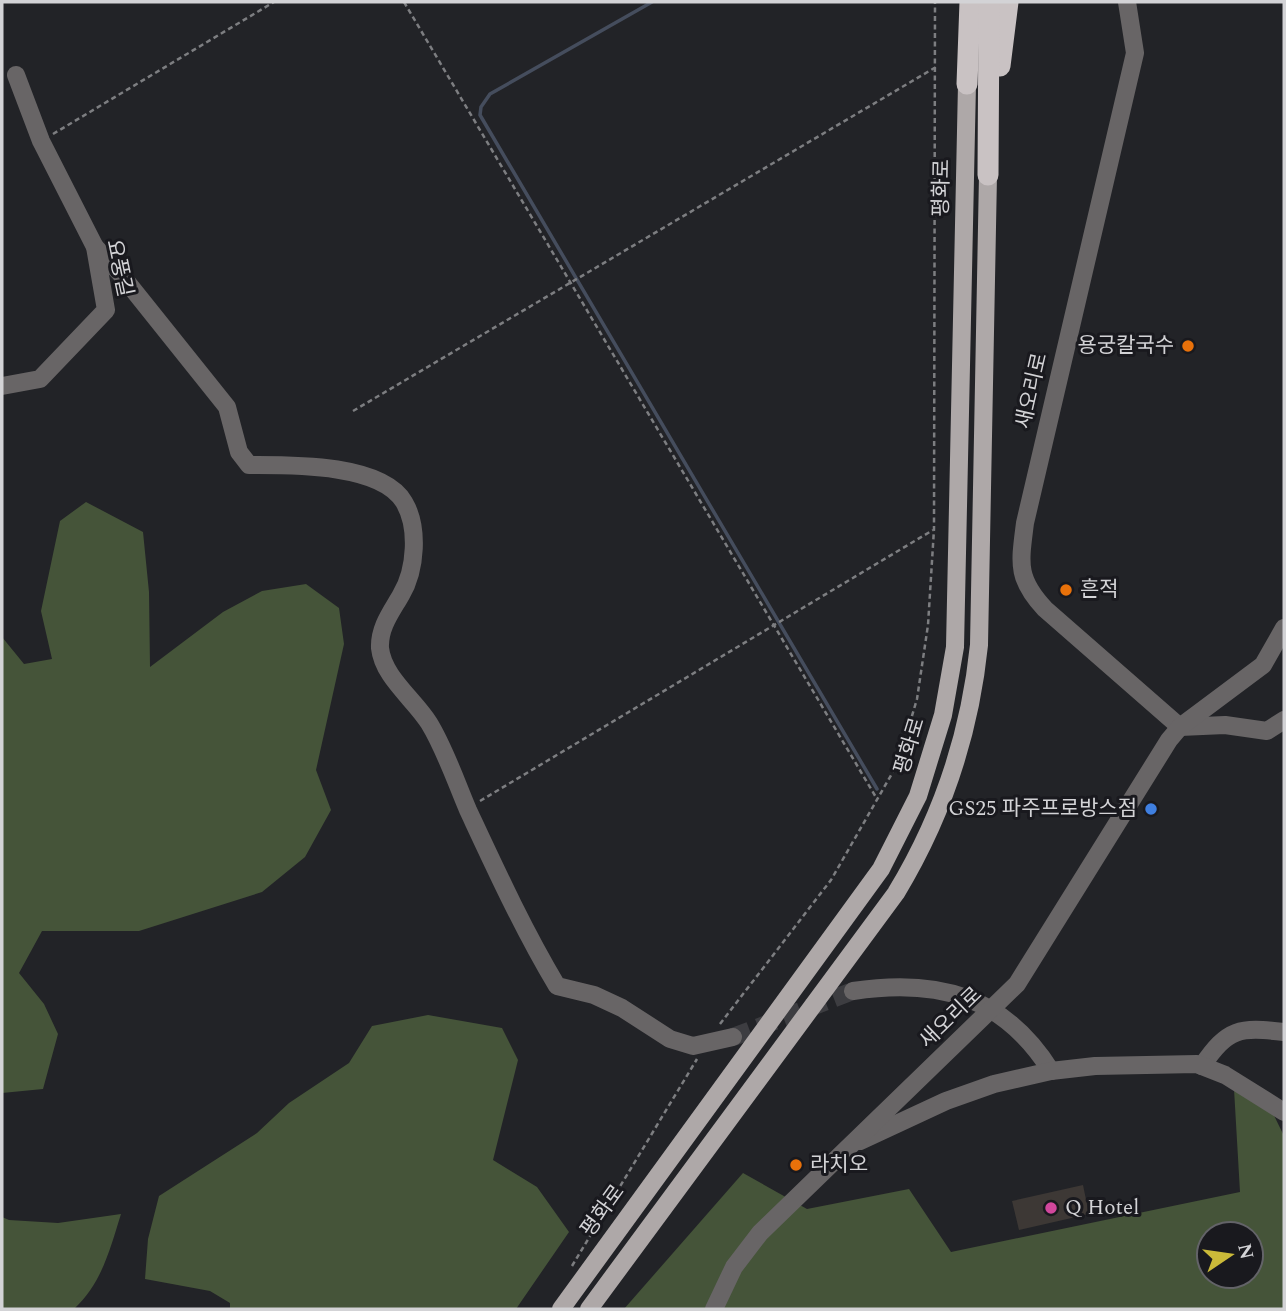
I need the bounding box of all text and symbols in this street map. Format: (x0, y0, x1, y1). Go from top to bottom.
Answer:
street label: 평화로 (925, 159, 959, 217)
street label: 요풍길 (97, 236, 141, 300)
place label: 용궁칼국수 (1077, 330, 1174, 362)
marker: 용궁칼국수 (1180, 338, 1196, 354)
street label: 새오리로 (1008, 350, 1056, 432)
place label: 흔적 (1080, 574, 1119, 606)
marker: 흔적 (1058, 582, 1074, 598)
street label: 평화로 (886, 714, 934, 778)
place label: GS25 파주프로방스점 (948, 793, 1137, 825)
marker: GS25 파주프로방스점 (1143, 801, 1159, 817)
street label: 새오리로 (912, 980, 990, 1056)
place label: 라치오 (810, 1149, 868, 1181)
marker: 라치오 (788, 1157, 804, 1173)
street label: 평화로 (573, 1178, 633, 1244)
place label: Q Hotel (1065, 1192, 1139, 1224)
marker: Q Hotel (1043, 1200, 1059, 1216)
north arrow (1195, 1220, 1265, 1290)
text: N (1229, 1241, 1261, 1262)

